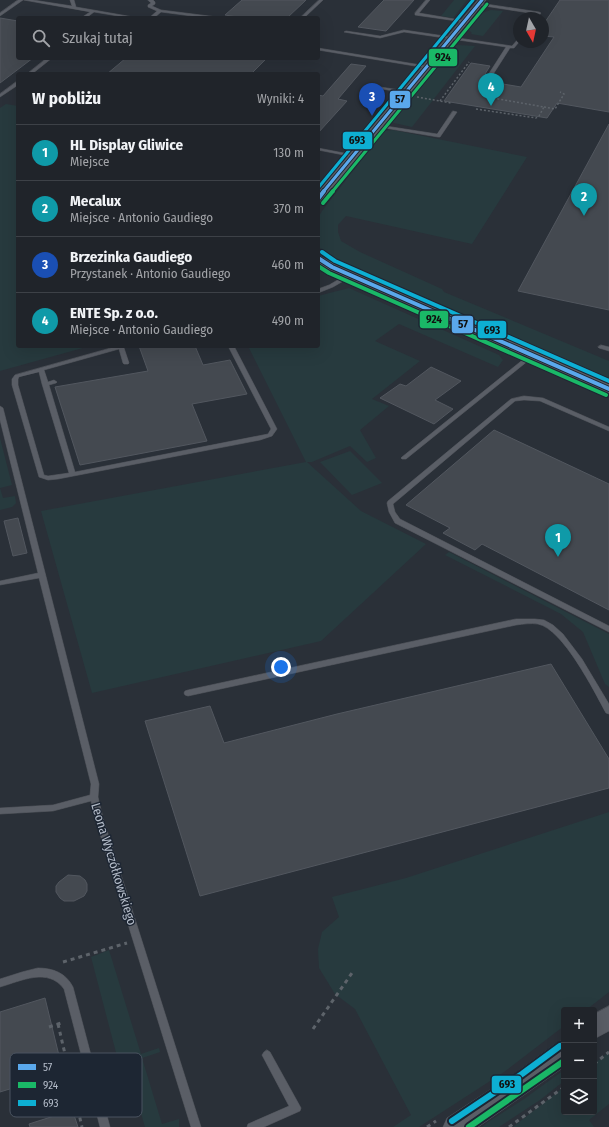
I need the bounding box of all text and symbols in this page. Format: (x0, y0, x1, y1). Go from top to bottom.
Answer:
north arrow (513, 12, 549, 48)
search box (16, 16, 320, 60)
icon: search (30, 27, 52, 49)
text: Szukaj tutaj (62, 29, 133, 47)
line badge: 924 (428, 48, 458, 67)
text: 924 (435, 51, 451, 64)
pin: 4 (478, 73, 504, 106)
pin: 3 (359, 83, 385, 116)
text: W pobliżu (32, 88, 101, 109)
line badge: 57 (389, 90, 411, 109)
text: Wyniki: 4 (257, 91, 304, 106)
text: 57 (395, 93, 405, 106)
line badge: 693 (342, 131, 373, 150)
text: 693 (349, 134, 365, 147)
text: HL Display Gliwice (70, 136, 183, 154)
text: 1 (42, 145, 48, 160)
text: 130 m (273, 145, 304, 160)
text: Miejsce (70, 154, 110, 169)
pin: 2 (571, 183, 597, 216)
text: Mecalux (70, 192, 121, 210)
text: 2 (42, 201, 48, 216)
text: 370 m (273, 201, 304, 216)
text: Miejsce · Antonio Gaudiego (70, 210, 213, 225)
text: Brzezinka Gaudiego (70, 248, 192, 266)
text: 3 (42, 257, 48, 272)
text: 460 m (271, 257, 304, 272)
text: Przystanek · Antonio Gaudiego (70, 266, 231, 281)
text: ENTE Sp. z o.o. (70, 304, 158, 322)
line badge: 924 (419, 310, 449, 329)
text: 4 (42, 313, 48, 328)
text: 490 m (272, 313, 304, 328)
text: 924 (426, 313, 442, 326)
line badge: 57 (451, 315, 474, 334)
text: 57 (458, 318, 468, 331)
line badge: 693 (477, 320, 507, 339)
text: Miejsce · Antonio Gaudiego (70, 322, 213, 337)
text: 693 (484, 324, 500, 337)
pin: 1 (545, 524, 571, 557)
your location (271, 657, 291, 677)
street label: Leona Wyczółkowskiego (88, 801, 140, 927)
map controls (561, 1007, 597, 1115)
button: + (561, 1007, 597, 1043)
button: − (561, 1043, 597, 1079)
legend (10, 1053, 142, 1117)
text: 57 (43, 1061, 53, 1074)
line badge: 693 (491, 1075, 522, 1094)
text: 693 (499, 1078, 515, 1091)
text: 924 (43, 1079, 59, 1092)
button: layers (561, 1079, 597, 1115)
text: 693 (43, 1097, 58, 1110)

